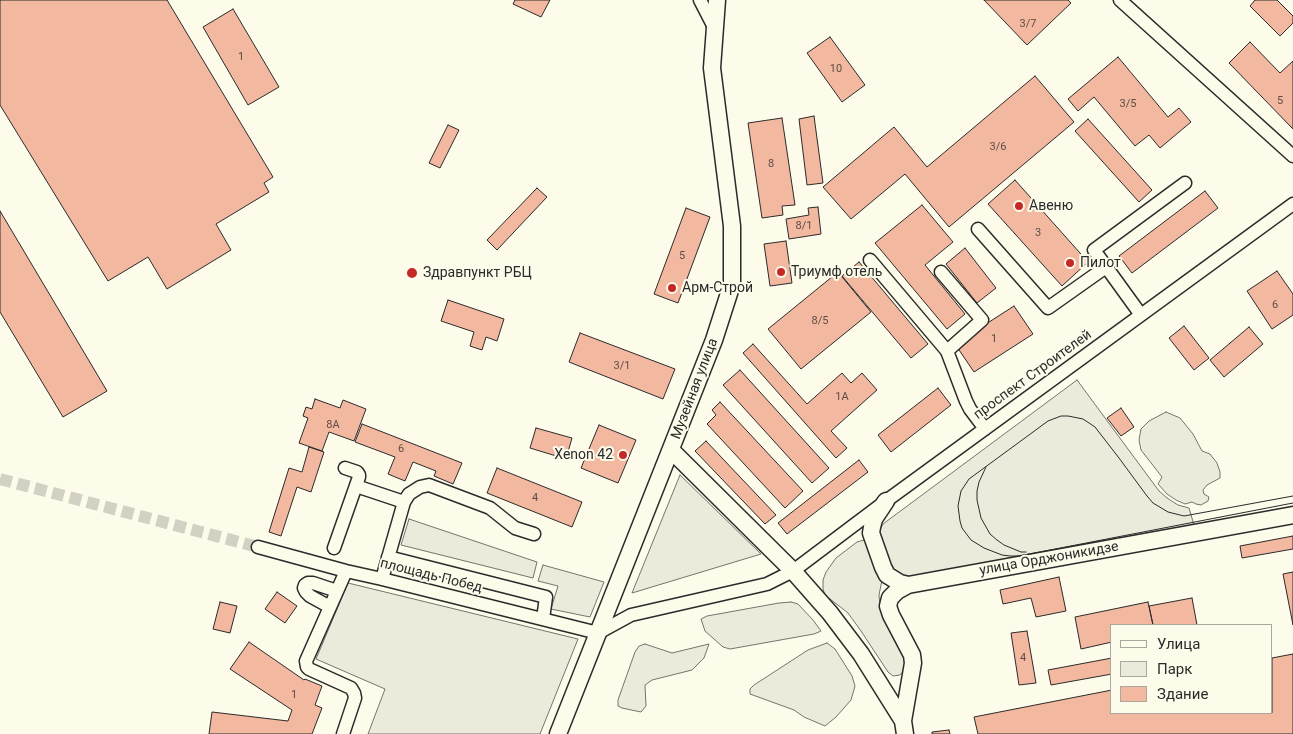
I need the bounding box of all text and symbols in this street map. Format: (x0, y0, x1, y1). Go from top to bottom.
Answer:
house number: 3/7 (1020, 17, 1036, 31)
house number: 1 (238, 50, 244, 64)
house number: 10 (830, 62, 842, 76)
house number: 5 (1277, 94, 1283, 108)
house number: 3/5 (1120, 97, 1136, 111)
house number: 3/6 (990, 140, 1006, 154)
house number: 8 (768, 157, 774, 171)
place label: Авеню (1029, 198, 1073, 214)
marker: Авеню (1013, 200, 1025, 212)
house number: 8/1 (796, 219, 812, 233)
house number: 3 (1035, 226, 1041, 240)
house number: 5 (679, 249, 685, 263)
place label: Пилот (1080, 255, 1121, 271)
marker: Пилот (1064, 257, 1076, 269)
place label: Триумф отель (791, 264, 882, 280)
place label: Здравпункт РБЦ (423, 265, 532, 281)
marker: Здравпункт РБЦ (405, 266, 419, 280)
marker: Триумф отель (775, 266, 787, 278)
place label: Арм-Строй (682, 280, 753, 296)
marker: Арм-Строй (666, 282, 678, 294)
house number: 6 (1272, 298, 1278, 312)
house number: 8/5 (812, 314, 828, 328)
street label: проспект Строителей (971, 327, 1095, 423)
house number: 1 (991, 332, 997, 346)
street label: Музейная улица (668, 336, 722, 442)
house number: 3/1 (614, 359, 630, 373)
house number: 1А (835, 390, 849, 404)
house number: 8А (326, 418, 340, 432)
house number: 6 (398, 442, 404, 456)
place label: Xenon 42 (554, 447, 613, 463)
marker: Xenon 42 (617, 449, 629, 461)
house number: 4 (532, 491, 538, 505)
street label: улица Орджоникидзе (978, 538, 1120, 580)
street label: площадь Побед (378, 555, 484, 597)
legend (1110, 624, 1273, 714)
text: Улица (1157, 635, 1200, 653)
house number: 4 (1020, 651, 1026, 665)
text: Парк (1157, 660, 1192, 678)
text: Здание (1157, 685, 1208, 703)
house number: 1 (291, 688, 297, 702)

